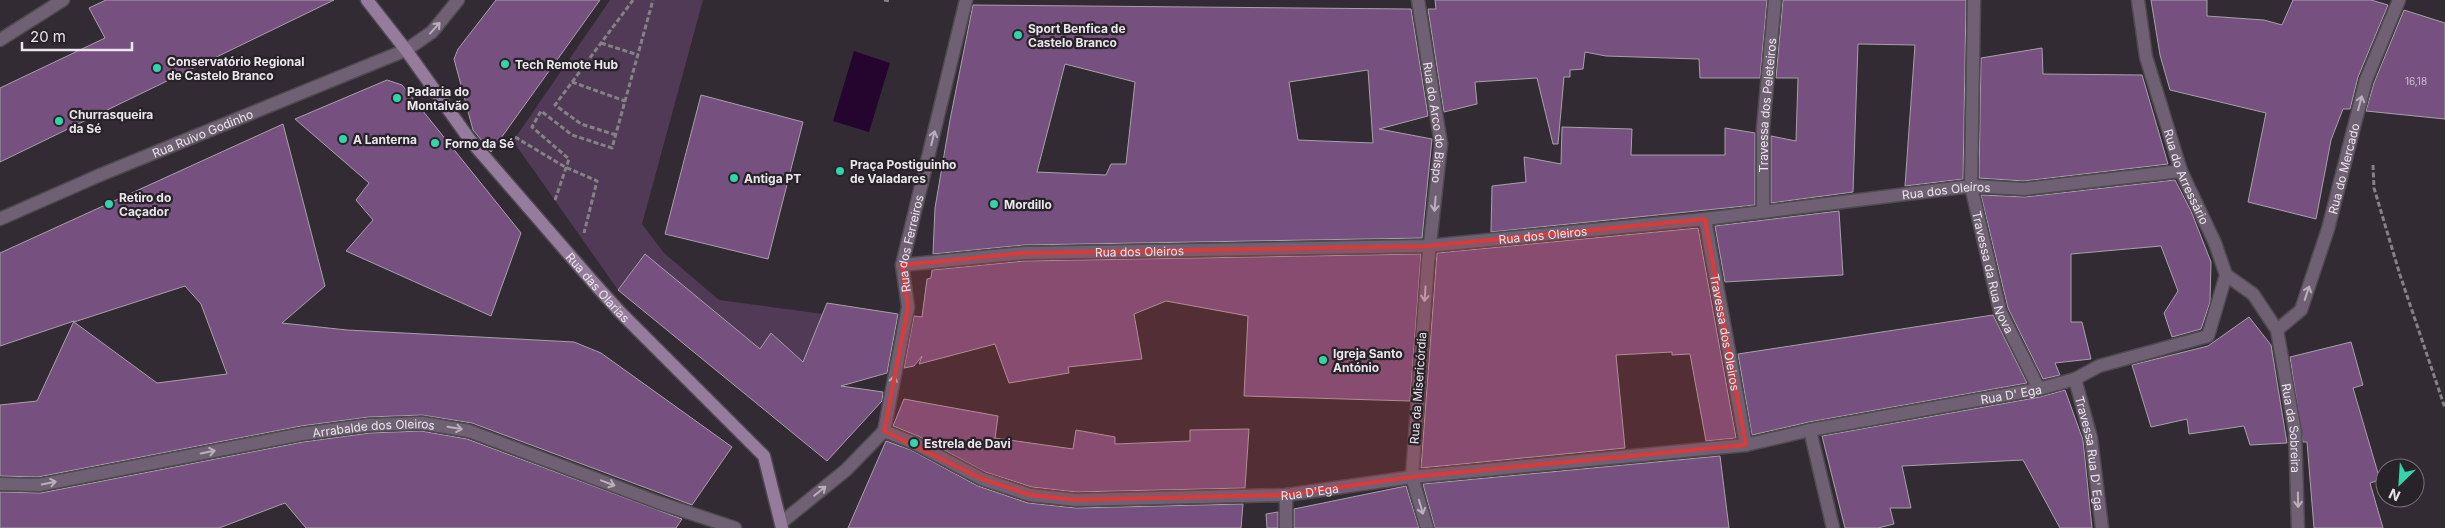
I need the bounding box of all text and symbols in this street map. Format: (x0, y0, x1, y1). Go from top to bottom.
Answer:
scale bar (22, 20, 132, 52)
place label: Sport Benfica de Castelo Branco (1028, 21, 1126, 50)
one-way arrow (429, 22, 441, 34)
text: 20 m (30, 27, 66, 46)
marker: Sport Benfica de Castelo Branco (1012, 29, 1024, 41)
street label: Travessa dos Peleteiros (1756, 37, 1779, 172)
place label: Conservatório Regional de Castelo Branco (167, 54, 305, 83)
place label: Tech Remote Hub (515, 57, 618, 72)
marker: Tech Remote Hub (499, 58, 511, 70)
street label: Rua do Arco do Bispo (1420, 61, 1449, 184)
marker: Conservatório Regional de Castelo Branco (151, 62, 163, 74)
house number: 16,18 (2405, 75, 2427, 87)
place label: Padaria do Montalvão (407, 84, 469, 113)
marker: Padaria do Montalvão (391, 92, 403, 104)
one-way arrow (2356, 96, 2365, 112)
street label: Rua Ruivo Godinho (150, 106, 255, 160)
place label: Churrasqueira da Sé (69, 107, 153, 136)
marker: Churrasqueira da Sé (53, 115, 65, 127)
street label: Rua do Mercado (2325, 121, 2362, 216)
street label: Rua do Arressário (2161, 127, 2213, 227)
one-way arrow (929, 131, 938, 147)
place label: A Lanterna (353, 132, 417, 147)
marker: A Lanterna (337, 133, 349, 145)
place label: Forno da Sé (445, 136, 514, 151)
marker: Forno da Sé (429, 137, 441, 149)
place label: Praça Postiguinho de Valadares (850, 157, 956, 186)
marker: Praça Postiguinho de Valadares (834, 165, 846, 177)
place label: Antiga PT (744, 171, 801, 186)
marker: Antiga PT (728, 172, 740, 184)
street label: Rua dos Oleiros (1901, 178, 1991, 202)
place label: Retiro do Caçador (119, 190, 171, 219)
street label: Rua dos Ferreiros (894, 193, 926, 293)
one-way arrow (1430, 196, 1440, 212)
place label: Mordillo (1004, 197, 1052, 212)
marker: Retiro do Caçador (103, 198, 115, 210)
marker: Mordillo (988, 198, 1000, 210)
street label: Travessa da Rua Nova (1970, 209, 2017, 336)
street label: Rua dos Oleiros (1498, 223, 1588, 247)
street label: Rua dos Oleiros (1095, 243, 1184, 259)
street label: Rua das Olarias (563, 249, 633, 325)
street label: Travessa dos Oleiros (1708, 272, 1743, 392)
one-way arrow (1421, 286, 1430, 302)
one-way arrow (2302, 286, 2312, 302)
street label: Rua da Misericórdia (1407, 331, 1429, 445)
place label: Igreja Santo António (1333, 346, 1403, 375)
marker: Igreja Santo António (1317, 354, 1329, 366)
one-way arrow (889, 375, 899, 391)
street label: Rua D' Ega (1979, 381, 2043, 407)
street label: Rua da Sobreira (2279, 382, 2304, 473)
street label: Travessa Rua D' Ega (2072, 394, 2107, 511)
street label: Arrabalde dos Oleiros (311, 415, 436, 440)
one-way arrow (447, 424, 463, 434)
place label: Estrela de Davi (924, 436, 1011, 451)
marker: Estrela de Davi (908, 437, 920, 449)
one-way arrow (200, 447, 216, 457)
north arrow (2375, 458, 2425, 508)
one-way arrow (40, 478, 56, 488)
one-way arrow (600, 479, 615, 488)
street label: Rua D'Ega (1280, 480, 1340, 503)
text: N (2386, 485, 2403, 505)
one-way arrow (813, 486, 826, 497)
one-way arrow (2293, 491, 2303, 507)
one-way arrow (1416, 499, 1426, 515)

